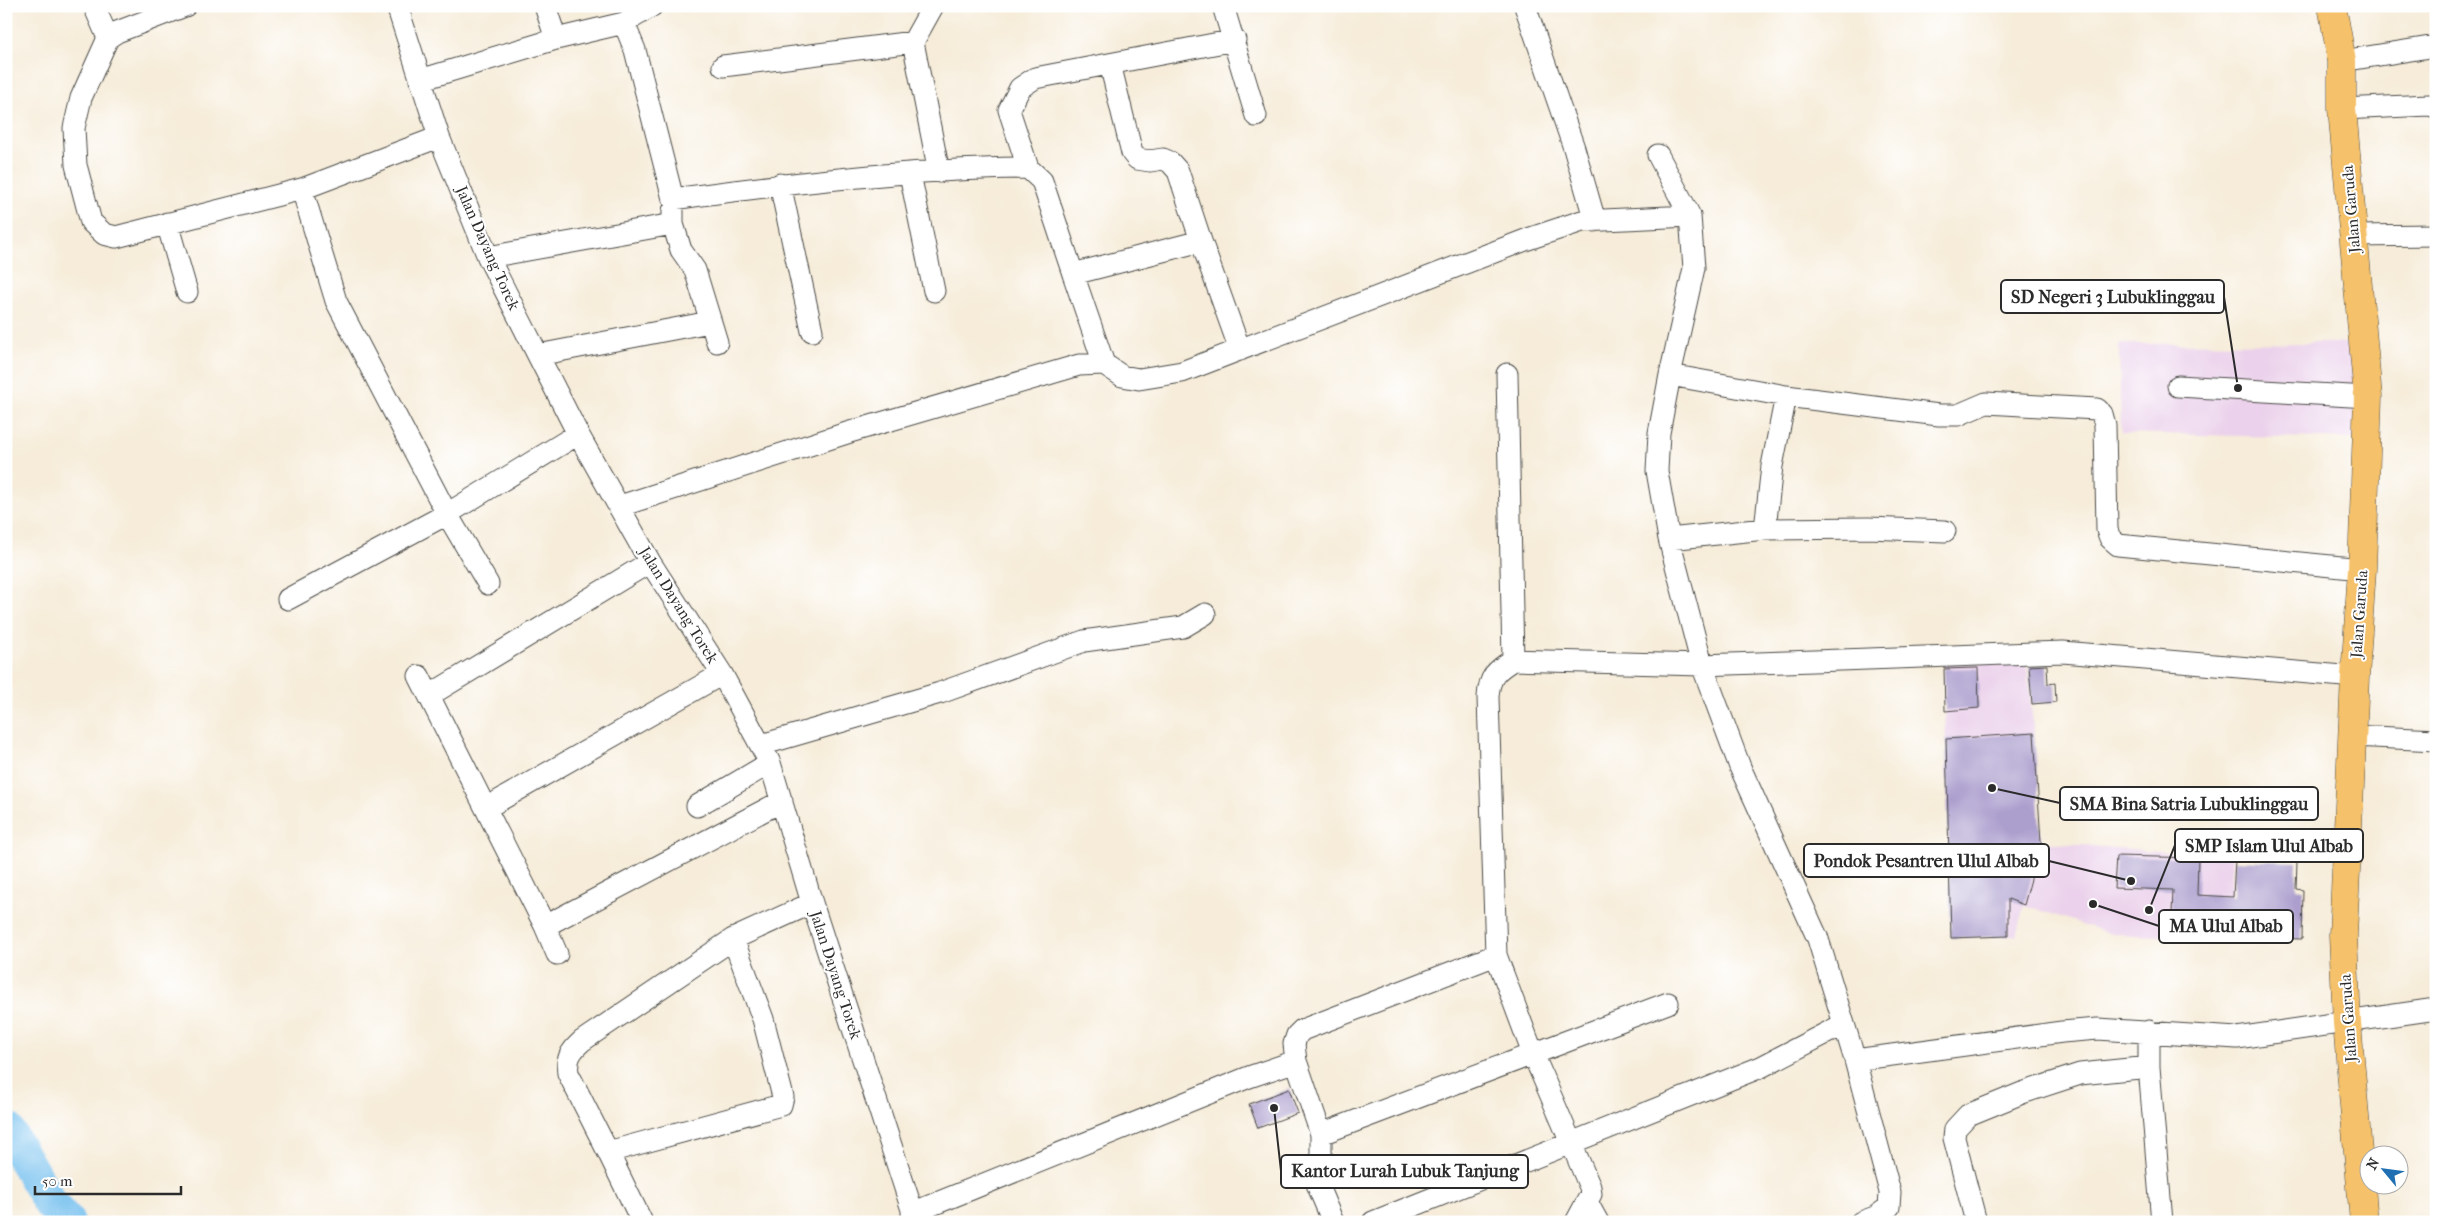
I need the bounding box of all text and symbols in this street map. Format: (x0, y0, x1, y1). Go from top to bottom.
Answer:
street label: Jalan Garuda (2338, 164, 2364, 256)
street label: Jalan Dayang Torek (451, 181, 524, 314)
callout: SD Negeri 3 Lubuklinggau (2001, 280, 2224, 313)
text: SD Negeri 3 Lubuklinggau (2011, 287, 2216, 308)
street label: Jalan Dayang Torek (634, 541, 723, 668)
street label: Jalan Garuda (2346, 569, 2372, 661)
callout: SMA Bina Satria Lubuklinggau (2060, 787, 2318, 820)
text: SMA Bina Satria Lubuklinggau (2070, 794, 2309, 815)
callout: SMP Islam Ulul Albab (2175, 829, 2363, 862)
text: SMP Islam Ulul Albab (2185, 836, 2353, 857)
callout: Pondok Pesantren Ulul Albab (1804, 844, 2049, 877)
text: Pondok Pesantren Ulul Albab (1813, 851, 2039, 872)
street label: Jalan Dayang Torek (806, 906, 866, 1042)
callout: MA Ulul Albab (2159, 910, 2293, 943)
text: MA Ulul Albab (2168, 916, 2283, 937)
street label: Jalan Garuda (2335, 973, 2361, 1065)
north arrow (2360, 1146, 2410, 1196)
callout: Kantor Lurah Lubuk Tanjung (1281, 1155, 1528, 1188)
text: N (2363, 1155, 2383, 1173)
text: Kantor Lurah Lubuk Tanjung (1291, 1161, 1520, 1182)
scale bar (35, 1163, 181, 1195)
text: 50 m (42, 1172, 73, 1190)

